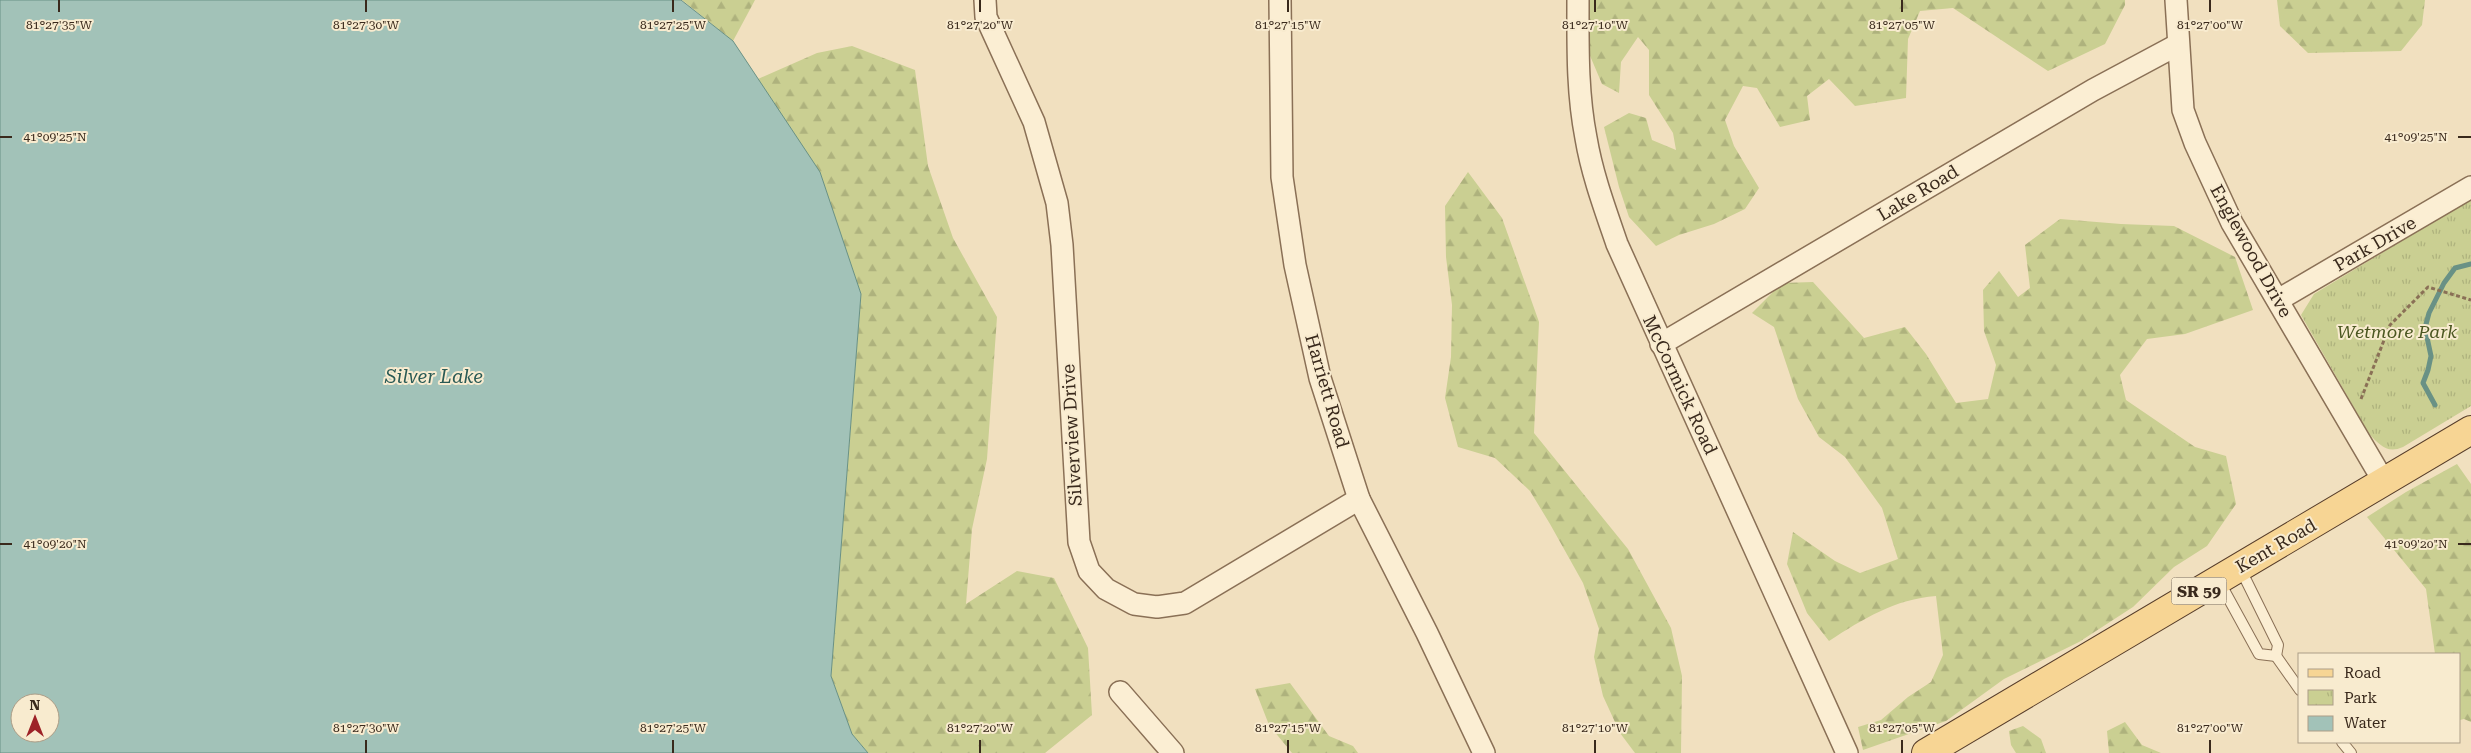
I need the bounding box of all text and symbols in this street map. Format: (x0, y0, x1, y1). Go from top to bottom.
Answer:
text: 81°27'35"W (26, 18, 93, 32)
text: 81°27'30"W (333, 18, 400, 32)
text: 81°27'25"W (640, 18, 707, 32)
text: 81°27'20"W (947, 18, 1014, 32)
text: 81°27'15"W (1255, 18, 1322, 32)
text: 81°27'10"W (1562, 18, 1629, 32)
text: 81°27'05"W (1869, 18, 1936, 32)
text: 81°27'00"W (2177, 18, 2244, 32)
text: 41°09'25"N (23, 130, 87, 144)
text: 41°09'25"N (2384, 130, 2448, 144)
street label: Lake Road (1873, 160, 1962, 225)
street label: Englewood Drive (2206, 181, 2297, 321)
street label: Park Drive (2330, 212, 2420, 275)
street label: McCormick Road (1639, 312, 1722, 458)
park label: Wetmore Park (2337, 321, 2457, 342)
street label: Harriett Road (1301, 332, 1354, 451)
street label: Silverview Drive (1057, 363, 1086, 507)
water label: Silver Lake (384, 365, 483, 388)
street label: Kent Road (2232, 514, 2320, 577)
text: 41°09'20"N (23, 537, 87, 551)
text: 41°09'20"N (2384, 537, 2448, 551)
road number: SR 59 (2172, 578, 2226, 604)
legend (2298, 653, 2461, 743)
text: Road (2344, 664, 2381, 682)
text: Park (2344, 689, 2378, 707)
north arrow (10, 693, 60, 743)
text: N (30, 697, 41, 713)
text: Water (2344, 714, 2386, 732)
text: 81°27'30"W (333, 721, 400, 735)
text: 81°27'25"W (640, 721, 707, 735)
text: 81°27'20"W (947, 721, 1014, 735)
text: 81°27'15"W (1255, 721, 1322, 735)
text: 81°27'10"W (1562, 721, 1629, 735)
text: 81°27'05"W (1869, 721, 1936, 735)
text: 81°27'00"W (2177, 721, 2244, 735)

